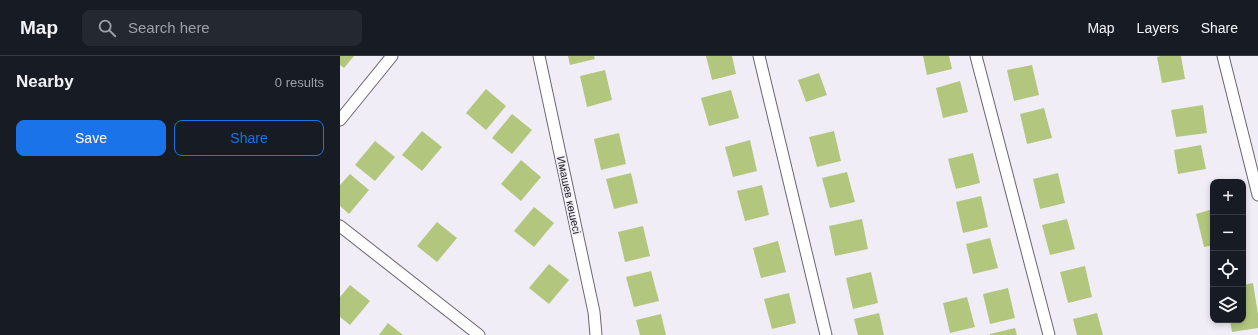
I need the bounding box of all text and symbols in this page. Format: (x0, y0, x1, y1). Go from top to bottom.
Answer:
search box (82, 10, 362, 46)
text: Map (20, 17, 58, 38)
icon: search (96, 17, 118, 39)
text: Search here (128, 19, 210, 36)
text: Map (1087, 20, 1115, 36)
text: Layers (1137, 20, 1179, 36)
text: Share (1201, 20, 1238, 36)
text: Nearby (16, 72, 74, 91)
text: 0 results (275, 75, 324, 90)
button: Save (16, 120, 166, 156)
button: Share (174, 120, 324, 156)
street label: Имашев көшесі (555, 155, 583, 235)
map controls (1210, 179, 1246, 323)
button: + (1210, 179, 1246, 215)
button: − (1210, 215, 1246, 251)
button: locate (1210, 251, 1246, 287)
button: layers (1210, 287, 1246, 323)

